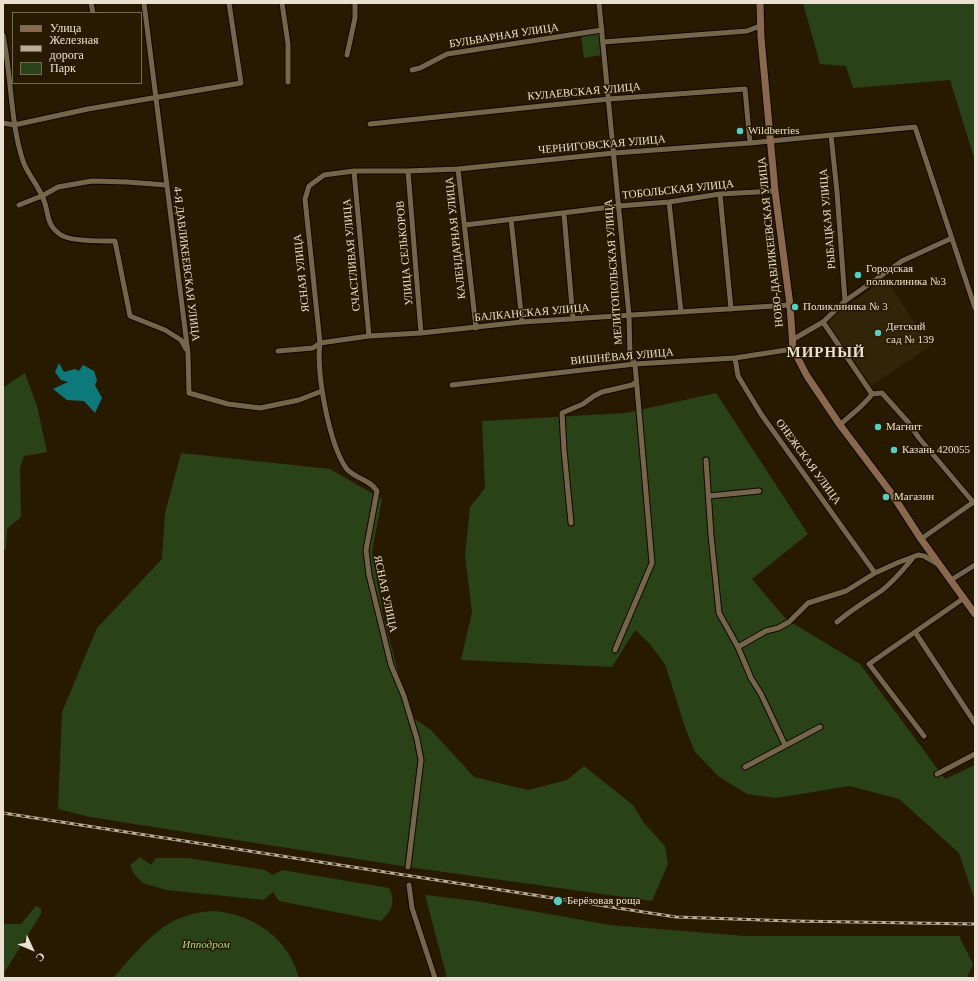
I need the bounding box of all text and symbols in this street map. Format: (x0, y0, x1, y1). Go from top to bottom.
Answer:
legend (12, 12, 142, 84)
text: Улица (50, 21, 81, 35)
street label: БУЛЬВАРНАЯ УЛИЦА (448, 21, 560, 51)
text: Железная дорога (50, 33, 99, 62)
text: Парк (50, 61, 76, 75)
street label: КУЛАЕВСКАЯ УЛИЦА (527, 80, 641, 104)
place label: Wildberries (748, 124, 799, 138)
marker: Wildberries (735, 126, 745, 136)
street label: ЧЕРНИГОВСКАЯ УЛИЦА (538, 133, 666, 157)
street label: НОВО-ДАВЛИКЕЕВСКАЯ УЛИЦА (755, 156, 787, 328)
street label: РЫБАЦКАЯ УЛИЦА (817, 168, 839, 270)
street label: КАЛЕНДАРНАЯ УЛИЦА (443, 176, 469, 300)
street label: ТОБОЛЬСКАЯ УЛИЦА (622, 178, 734, 202)
street label: 4-Я ДАВЛИКЕЕВСКАЯ УЛИЦА (170, 186, 202, 342)
street label: СЧАСТЛИВАЯ УЛИЦА (340, 198, 364, 312)
street label: МЕЛИТОПОЛЬСКАЯ УЛИЦА (602, 199, 626, 345)
street label: УЛИЦА СЕЛЬКОРОВ (394, 200, 416, 306)
street label: ЯСНАЯ УЛИЦА (291, 233, 313, 313)
place label: Городская поликлиника №3 (866, 262, 946, 288)
marker: Городская поликлиника №3 (853, 270, 863, 280)
place label: Поликлиника № 3 (803, 300, 888, 314)
street label: БАЛКАНСКАЯ УЛИЦА (474, 301, 590, 325)
marker: Поликлиника № 3 (790, 302, 800, 312)
place label: Детский сад № 139 (886, 320, 934, 346)
marker: Детский сад № 139 (873, 328, 883, 338)
district label: МИРНЫЙ (786, 344, 866, 362)
street label: ВИШНЁВАЯ УЛИЦА (570, 346, 674, 368)
street label: ОНЕЖСКАЯ УЛИЦА (772, 417, 844, 507)
place label: Магнит (886, 420, 922, 434)
marker: Магнит (873, 422, 883, 432)
place label: Казань 420055 (902, 443, 970, 457)
marker: Казань 420055 (889, 445, 899, 455)
place label: Магазин (894, 490, 934, 504)
marker: Магазин (881, 492, 891, 502)
street label: ЯСНАЯ УЛИЦА (370, 554, 400, 634)
place label: Берёзовая роща (567, 894, 640, 908)
marker: Берёзовая роща (552, 895, 564, 907)
north arrow (12, 929, 52, 969)
park label: Ипподром (182, 938, 230, 952)
text: С (34, 950, 48, 964)

